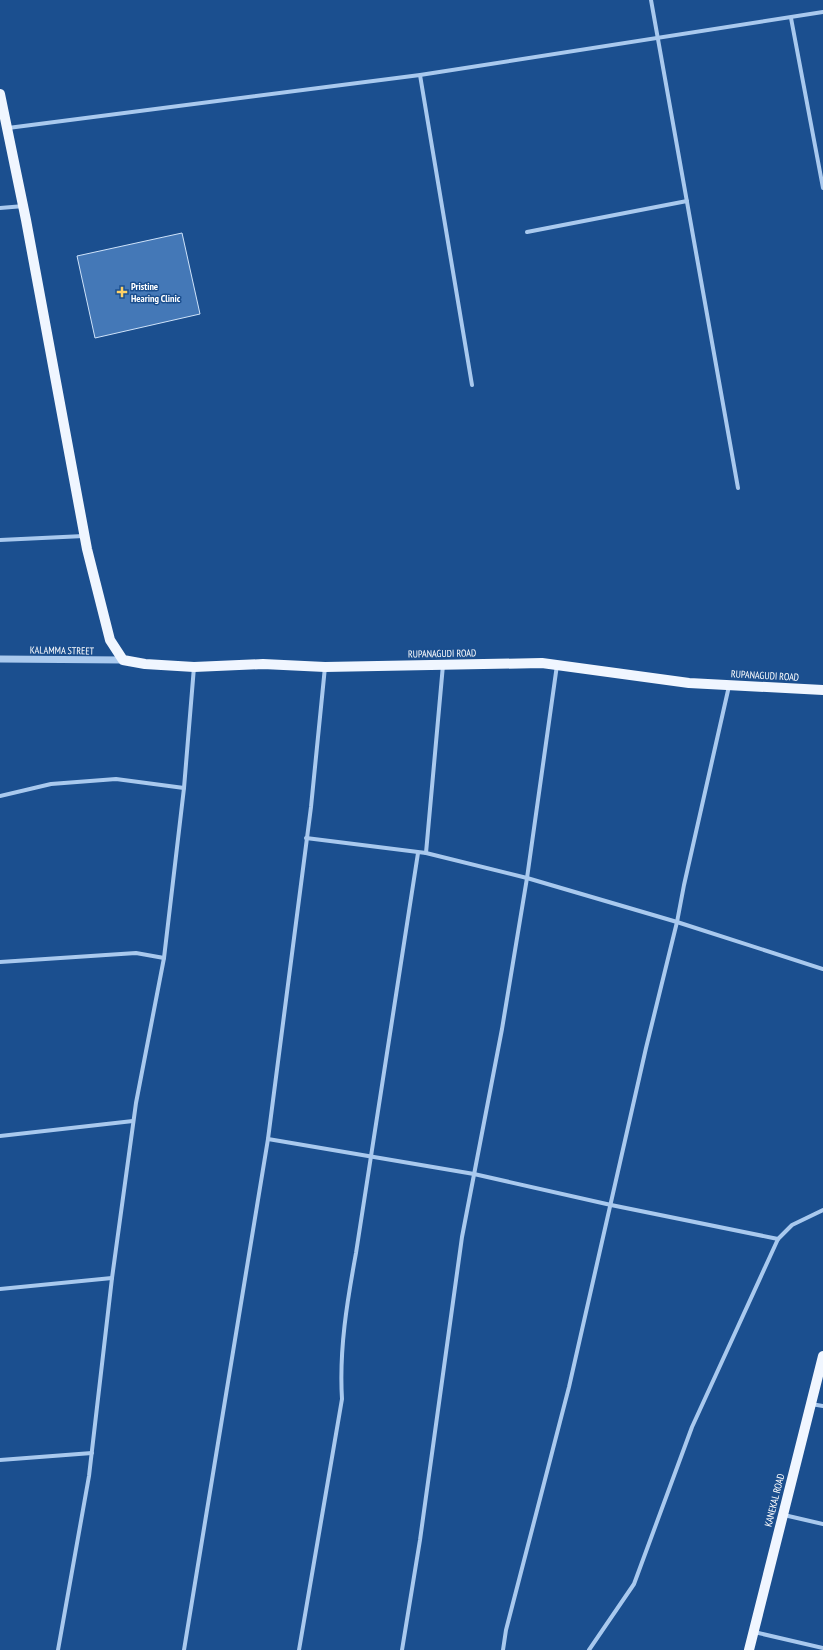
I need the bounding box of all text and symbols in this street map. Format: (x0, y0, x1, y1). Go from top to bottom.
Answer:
place label: Pristine Hearing Clinic (131, 280, 181, 305)
marker: Pristine Hearing Clinic (116, 286, 128, 298)
street label: KALAMMA STREET (30, 643, 95, 658)
street label: RUPANAGUDI ROAD (408, 646, 476, 661)
street label: RUPANAGUDI ROAD (731, 667, 799, 684)
street label: KANEKAL ROAD (762, 1472, 787, 1528)

